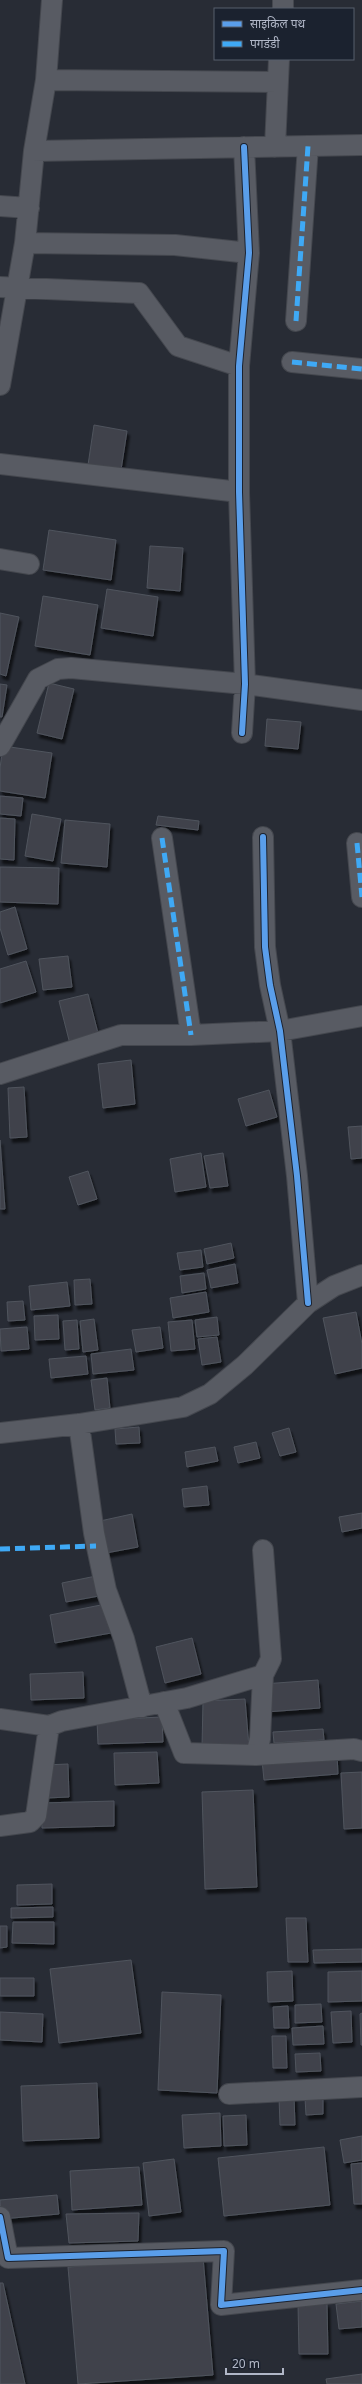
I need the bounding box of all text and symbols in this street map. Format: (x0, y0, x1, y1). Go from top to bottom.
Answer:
legend (214, 8, 354, 60)
text: साइकिल पथ (250, 15, 306, 32)
text: पगडंडी (250, 35, 280, 52)
scale bar (226, 2350, 283, 2376)
text: 20 m (232, 2355, 260, 2372)

